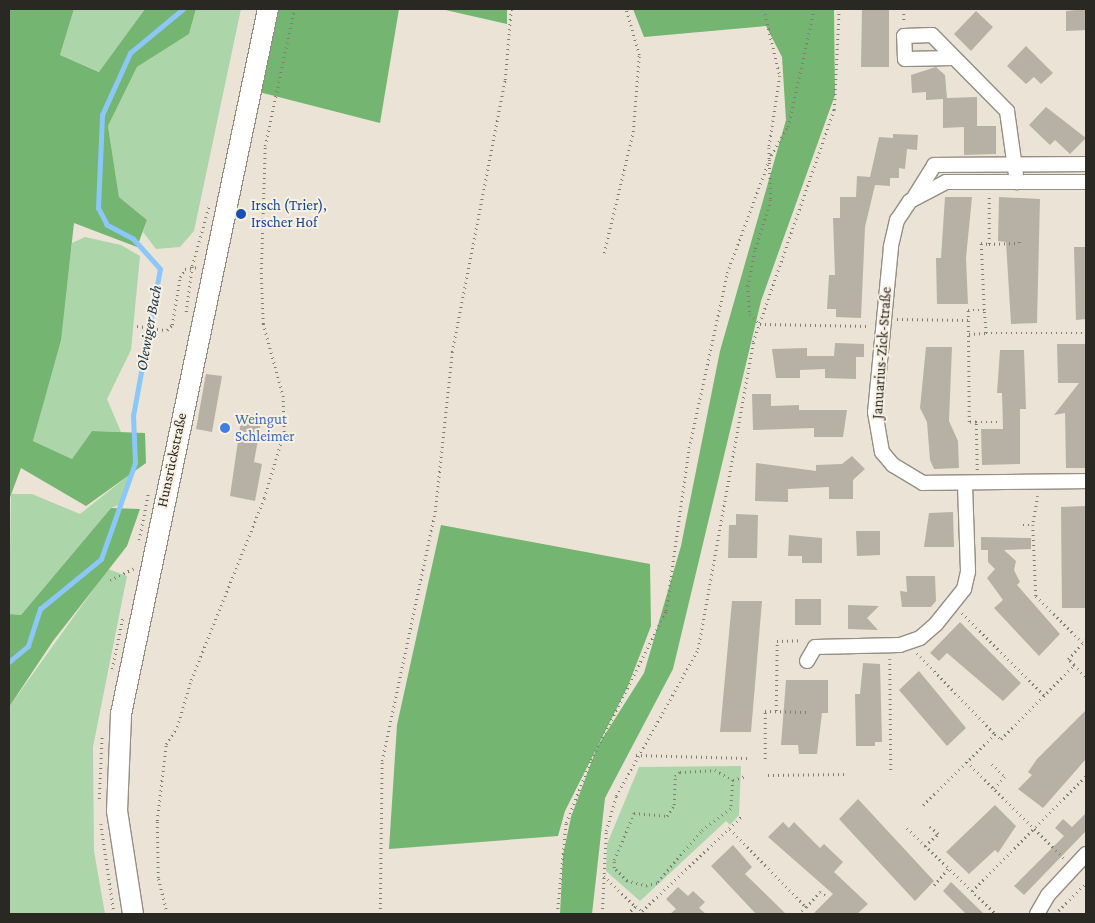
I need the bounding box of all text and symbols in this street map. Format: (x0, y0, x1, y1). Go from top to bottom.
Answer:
place label: Irsch (Trier), Irscher Hof (251, 196, 327, 231)
marker: Irsch (Trier), Irscher Hof (235, 208, 247, 220)
water label: Olewiger Bach (132, 284, 166, 372)
street label: Januarius-Zick-Straße (868, 286, 896, 420)
place label: Weingut Schleimer (235, 410, 295, 445)
street label: Hunsrückstraße (153, 411, 191, 509)
marker: Weingut Schleimer (219, 422, 231, 434)

